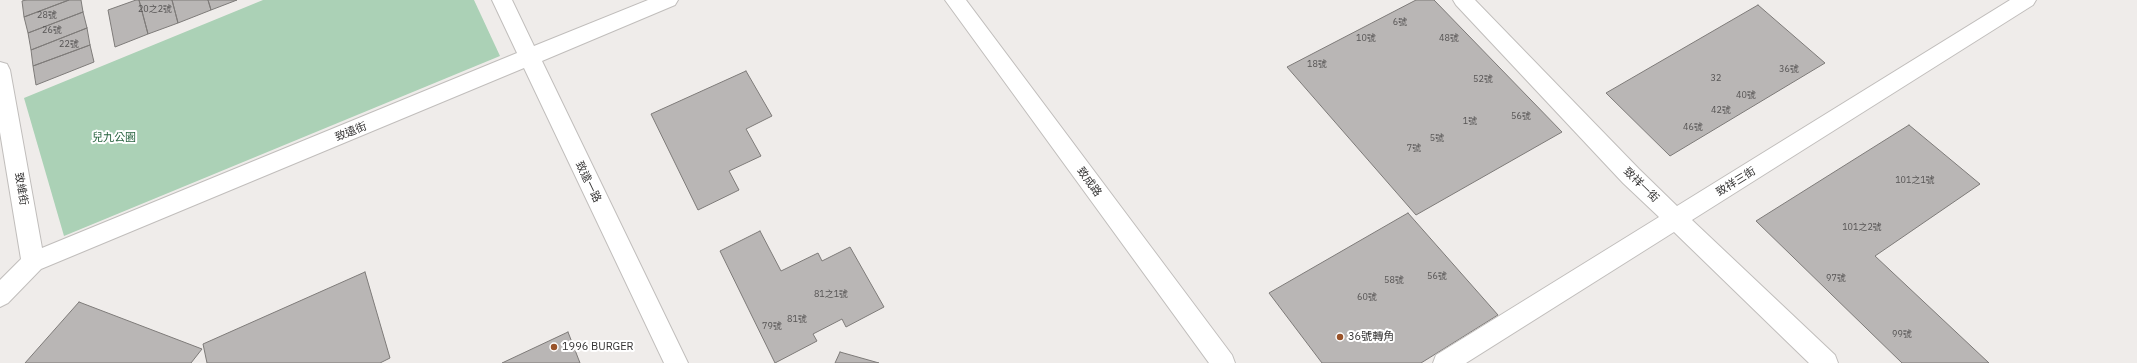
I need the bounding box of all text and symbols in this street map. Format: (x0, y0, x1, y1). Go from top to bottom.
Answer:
house number: 20之2號 (138, 4, 172, 14)
house number: 28號 (37, 10, 57, 20)
house number: 6號 (1393, 17, 1407, 27)
house number: 26號 (42, 25, 62, 35)
house number: 10號 (1356, 33, 1376, 43)
house number: 48號 (1439, 33, 1459, 43)
house number: 22號 (59, 39, 79, 49)
house number: 18號 (1307, 59, 1327, 69)
house number: 36號 (1779, 64, 1799, 74)
house number: 32 (1711, 73, 1721, 83)
house number: 52號 (1473, 74, 1493, 84)
house number: 40號 (1736, 90, 1756, 100)
house number: 42號 (1711, 105, 1731, 115)
house number: 56號 (1511, 111, 1531, 121)
house number: 1號 (1463, 116, 1477, 126)
street label: 致遠街 (333, 120, 369, 144)
house number: 46號 (1683, 122, 1703, 132)
park label: 兒九公園 (92, 131, 136, 145)
house number: 5號 (1430, 133, 1444, 143)
house number: 7號 (1407, 143, 1421, 153)
street label: 致遠一路 (572, 159, 604, 205)
street label: 致成路 (1074, 165, 1104, 199)
street label: 致祥一街 (1621, 165, 1661, 205)
street label: 致祥三街 (1714, 165, 1758, 199)
street label: 致維街 (12, 172, 30, 206)
house number: 101之1號 (1895, 175, 1935, 185)
house number: 101之2號 (1842, 222, 1882, 232)
house number: 56號 (1427, 271, 1447, 281)
house number: 97號 (1826, 273, 1846, 283)
house number: 58號 (1384, 275, 1404, 285)
house number: 81之1號 (814, 289, 848, 299)
house number: 60號 (1357, 292, 1377, 302)
house number: 81號 (787, 314, 807, 324)
house number: 79號 (762, 321, 782, 331)
house number: 99號 (1892, 329, 1912, 339)
place label: 36號轉角 (1348, 330, 1394, 344)
marker: 36號轉角 (1335, 332, 1345, 342)
place label: 1996 BURGER (562, 340, 634, 354)
marker: 1996 BURGER (549, 342, 559, 352)

